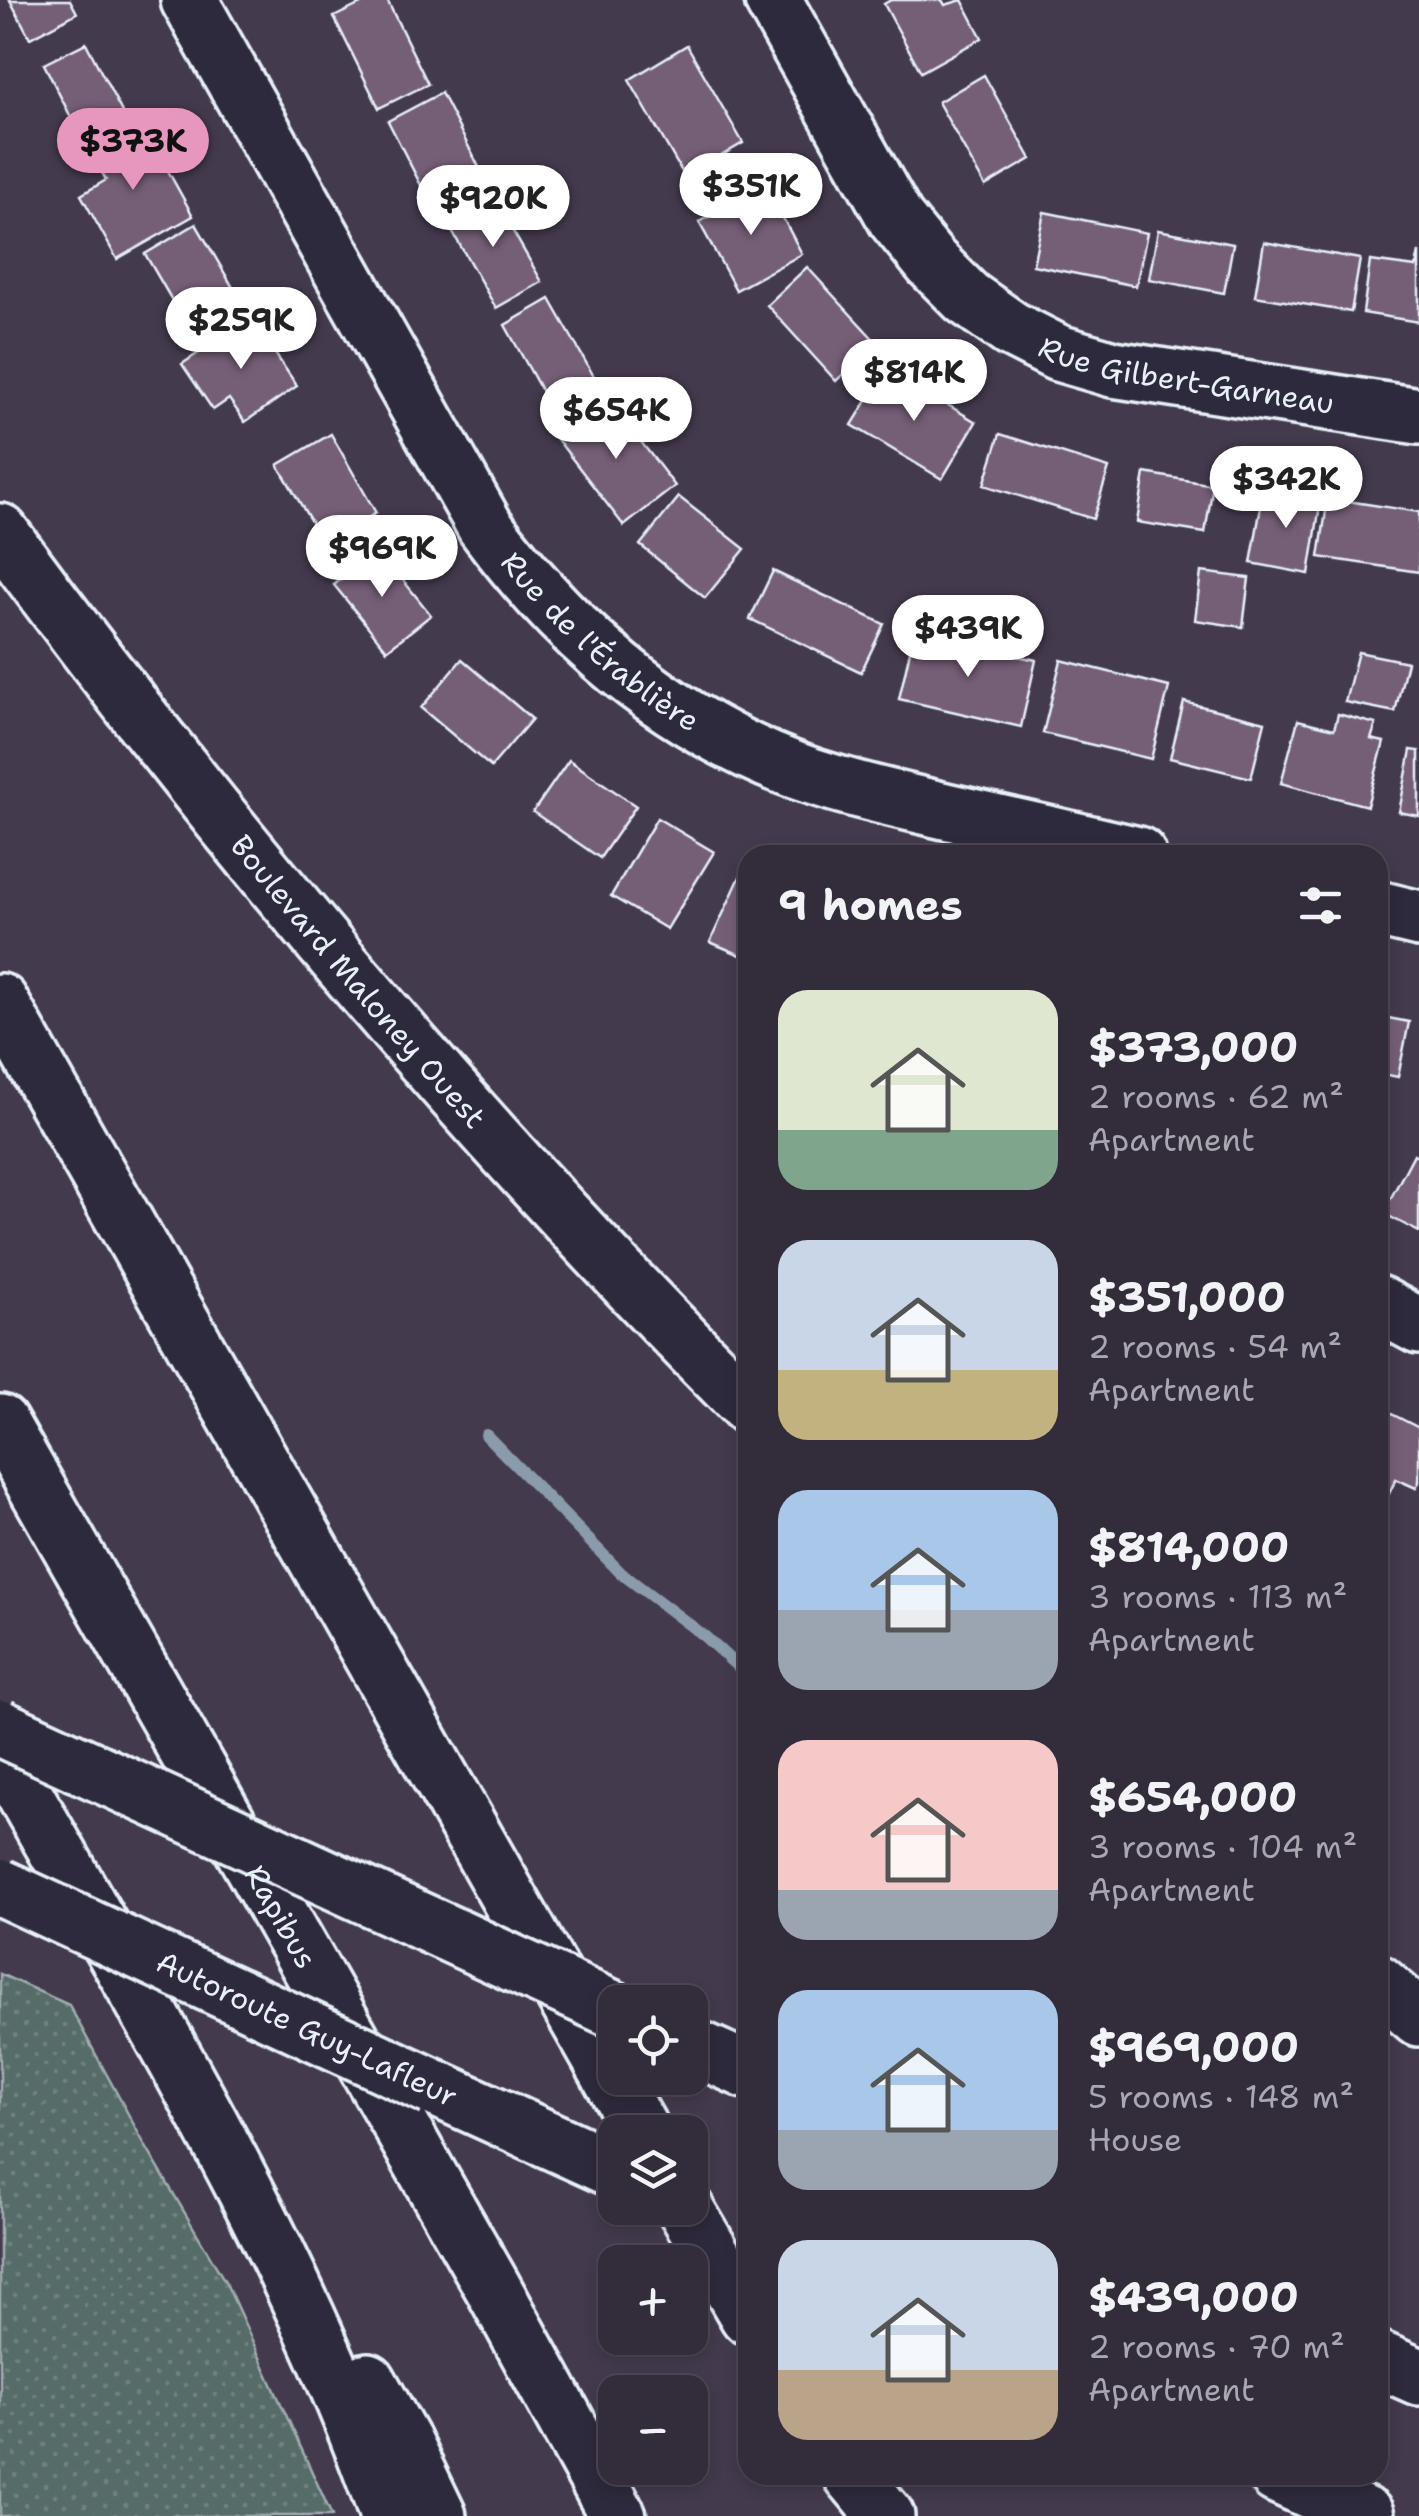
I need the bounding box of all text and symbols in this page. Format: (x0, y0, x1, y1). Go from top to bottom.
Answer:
pin: $373K (63, 108, 203, 193)
text: $373K (79, 119, 187, 162)
pin: $351K (681, 153, 821, 238)
text: $351K (701, 164, 801, 207)
pin: $920K (423, 165, 563, 250)
text: $920K (439, 176, 547, 219)
pin: $259K (171, 287, 311, 372)
text: $259K (188, 298, 295, 341)
street label: Rue Gilbert-Garneau (1032, 326, 1337, 423)
pin: $814K (844, 339, 984, 424)
text: $814K (863, 350, 965, 393)
pin: $654K (546, 377, 686, 462)
text: $654K (562, 388, 670, 431)
pin: $342K (1216, 446, 1356, 531)
text: $342K (1232, 457, 1340, 500)
pin: $969K (312, 515, 452, 600)
text: $969K (328, 526, 436, 569)
street label: Rue de l'Érablière (492, 543, 707, 741)
pin: $439K (898, 595, 1038, 680)
text: $439K (914, 606, 1022, 649)
street label: Boulevard Maloney Ouest (222, 826, 495, 1137)
text: 9 homes (778, 877, 963, 933)
icon: filters (1293, 878, 1348, 933)
text: $373,000 (1088, 1019, 1298, 1075)
icon: home (858, 1030, 978, 1150)
text: 2 rooms · 62 m² (1088, 1075, 1344, 1118)
text: Apartment (1088, 1118, 1255, 1161)
text: $351,000 (1088, 1269, 1286, 1325)
icon: home (858, 1280, 978, 1400)
text: 2 rooms · 54 m² (1088, 1325, 1342, 1368)
text: Apartment (1088, 1368, 1255, 1411)
text: $814,000 (1088, 1519, 1289, 1575)
icon: home (858, 1530, 978, 1650)
text: 3 rooms · 113 m² (1088, 1575, 1347, 1618)
text: Apartment (1088, 1618, 1255, 1661)
text: $654,000 (1088, 1769, 1298, 1825)
icon: home (858, 1780, 978, 1900)
text: 3 rooms · 104 m² (1088, 1825, 1357, 1868)
street label: Rapibus (235, 1857, 327, 1976)
text: Apartment (1088, 1868, 1255, 1911)
street label: Autoroute Guy-Lafleur (150, 1941, 464, 2117)
map controls (598, 1985, 708, 2485)
button: locate (598, 1985, 708, 2095)
text: $969,000 (1088, 2019, 1299, 2075)
icon: home (858, 2030, 978, 2150)
text: 5 rooms · 148 m² (1088, 2075, 1354, 2118)
button: layers (598, 2115, 708, 2225)
text: House (1088, 2118, 1182, 2161)
button: + (598, 2245, 708, 2355)
text: $439,000 (1088, 2269, 1299, 2325)
icon: home (858, 2280, 978, 2400)
text: 2 rooms · 70 m² (1088, 2325, 1345, 2368)
text: Apartment (1088, 2368, 1255, 2411)
button: − (598, 2375, 708, 2485)

